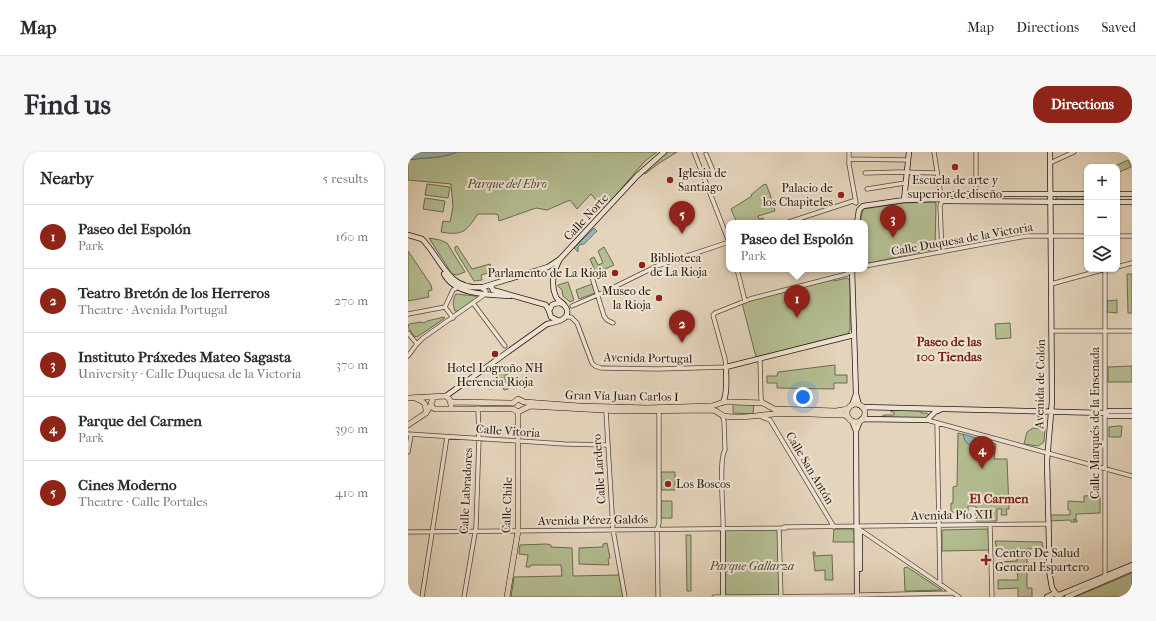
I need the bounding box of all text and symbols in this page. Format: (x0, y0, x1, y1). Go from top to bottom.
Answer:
text: Map (20, 17, 56, 39)
text: Map (967, 19, 994, 36)
text: Directions (1016, 19, 1079, 36)
text: Saved (1101, 19, 1136, 36)
button: Directions (1033, 86, 1132, 123)
text: Find us (24, 88, 111, 121)
marker: Escuela de arte y superior de diseño (950, 162, 960, 172)
map controls (1084, 164, 1120, 272)
button: + (1084, 164, 1120, 200)
place label: Iglesia de Santiago (678, 166, 727, 194)
text: Nearby (40, 168, 94, 188)
text: 5 results (323, 171, 368, 186)
place label: Escuela de arte y superior de diseño (908, 173, 1002, 201)
marker: Iglesia de Santiago (665, 175, 675, 185)
park label: Parque del Ebro (466, 177, 547, 191)
place label: Palacio de los Chapiteles (762, 181, 834, 209)
marker: Palacio de los Chapiteles (836, 190, 846, 200)
street label: Calle Norte (561, 191, 611, 243)
button: − (1084, 200, 1120, 236)
pin: 5 (669, 201, 695, 234)
pin: 3 (880, 205, 906, 238)
text: Paseo del Espolón (78, 220, 191, 238)
popup (726, 220, 868, 272)
street label: Calle Duquesa de la Victoria (890, 220, 1034, 258)
text: 1 (51, 229, 55, 244)
text: 160 m (336, 229, 368, 244)
text: Paseo del Espolón (740, 230, 854, 248)
button: layers (1084, 236, 1120, 272)
text: Park (78, 238, 104, 253)
text: Park (740, 248, 766, 263)
place label: Biblioteca de La Rioja (650, 251, 708, 279)
marker: Biblioteca de La Rioja (637, 260, 647, 270)
place label: Parlamento de La Rioja (488, 266, 607, 280)
marker: Parlamento de La Rioja (610, 268, 620, 278)
text: Teatro Bretón de los Herreros (78, 284, 270, 302)
place label: Museo de la Rioja (602, 284, 651, 312)
pin: 1 (784, 285, 810, 318)
text: 2 (50, 293, 56, 308)
text: 270 m (334, 293, 368, 308)
marker: Museo de la Rioja (654, 293, 664, 303)
text: Theatre · Avenida Portugal (78, 302, 228, 317)
pin: 2 (669, 310, 695, 343)
district label: Paseo de las 100 Tiendas (916, 334, 982, 364)
street label: Avenida de Colón (1032, 339, 1048, 430)
street label: Calle Marqués de la Ensenada (1088, 347, 1102, 499)
text: Instituto Práxedes Mateo Sagasta (78, 348, 291, 366)
marker: Hotel Logroño NH Herencia Rioja (490, 349, 500, 359)
street label: Avenida Portugal (602, 350, 693, 366)
text: 3 (50, 357, 56, 372)
text: 370 m (336, 357, 368, 372)
place label: Hotel Logroño NH Herencia Rioja (447, 361, 544, 389)
text: University · Calle Duquesa de la Victoria (78, 366, 301, 381)
your location (793, 387, 813, 407)
street label: Gran Vía Juan Carlos I (565, 388, 679, 404)
text: Parque del Carmen (78, 412, 202, 430)
text: 4 (49, 421, 57, 436)
text: 390 m (335, 421, 368, 436)
street label: Calle Vitoria (475, 422, 541, 440)
street label: Calle San Antón (783, 429, 837, 507)
text: Park (78, 430, 104, 445)
street label: Calle Lardero (590, 434, 608, 504)
pin: 4 (969, 436, 995, 469)
street label: Calle Labradores (457, 447, 475, 534)
text: Cines Moderno (78, 476, 177, 494)
street label: Calle Chile (499, 477, 515, 533)
place label: Los Boscos (676, 477, 731, 491)
marker: Los Boscos (663, 479, 673, 489)
text: 5 (50, 485, 56, 500)
text: 410 m (335, 485, 368, 500)
district label: El Carmen (969, 491, 1029, 506)
text: Theatre · Calle Portales (78, 494, 208, 509)
street label: Avenida Pío XII (910, 507, 994, 523)
street label: Avenida Pérez Galdós (537, 512, 649, 528)
place label: Centro De Salud General Espartero (995, 546, 1089, 574)
marker: Centro De Salud General Espartero (980, 554, 992, 566)
park label: Parque Gallarza (709, 559, 794, 573)

